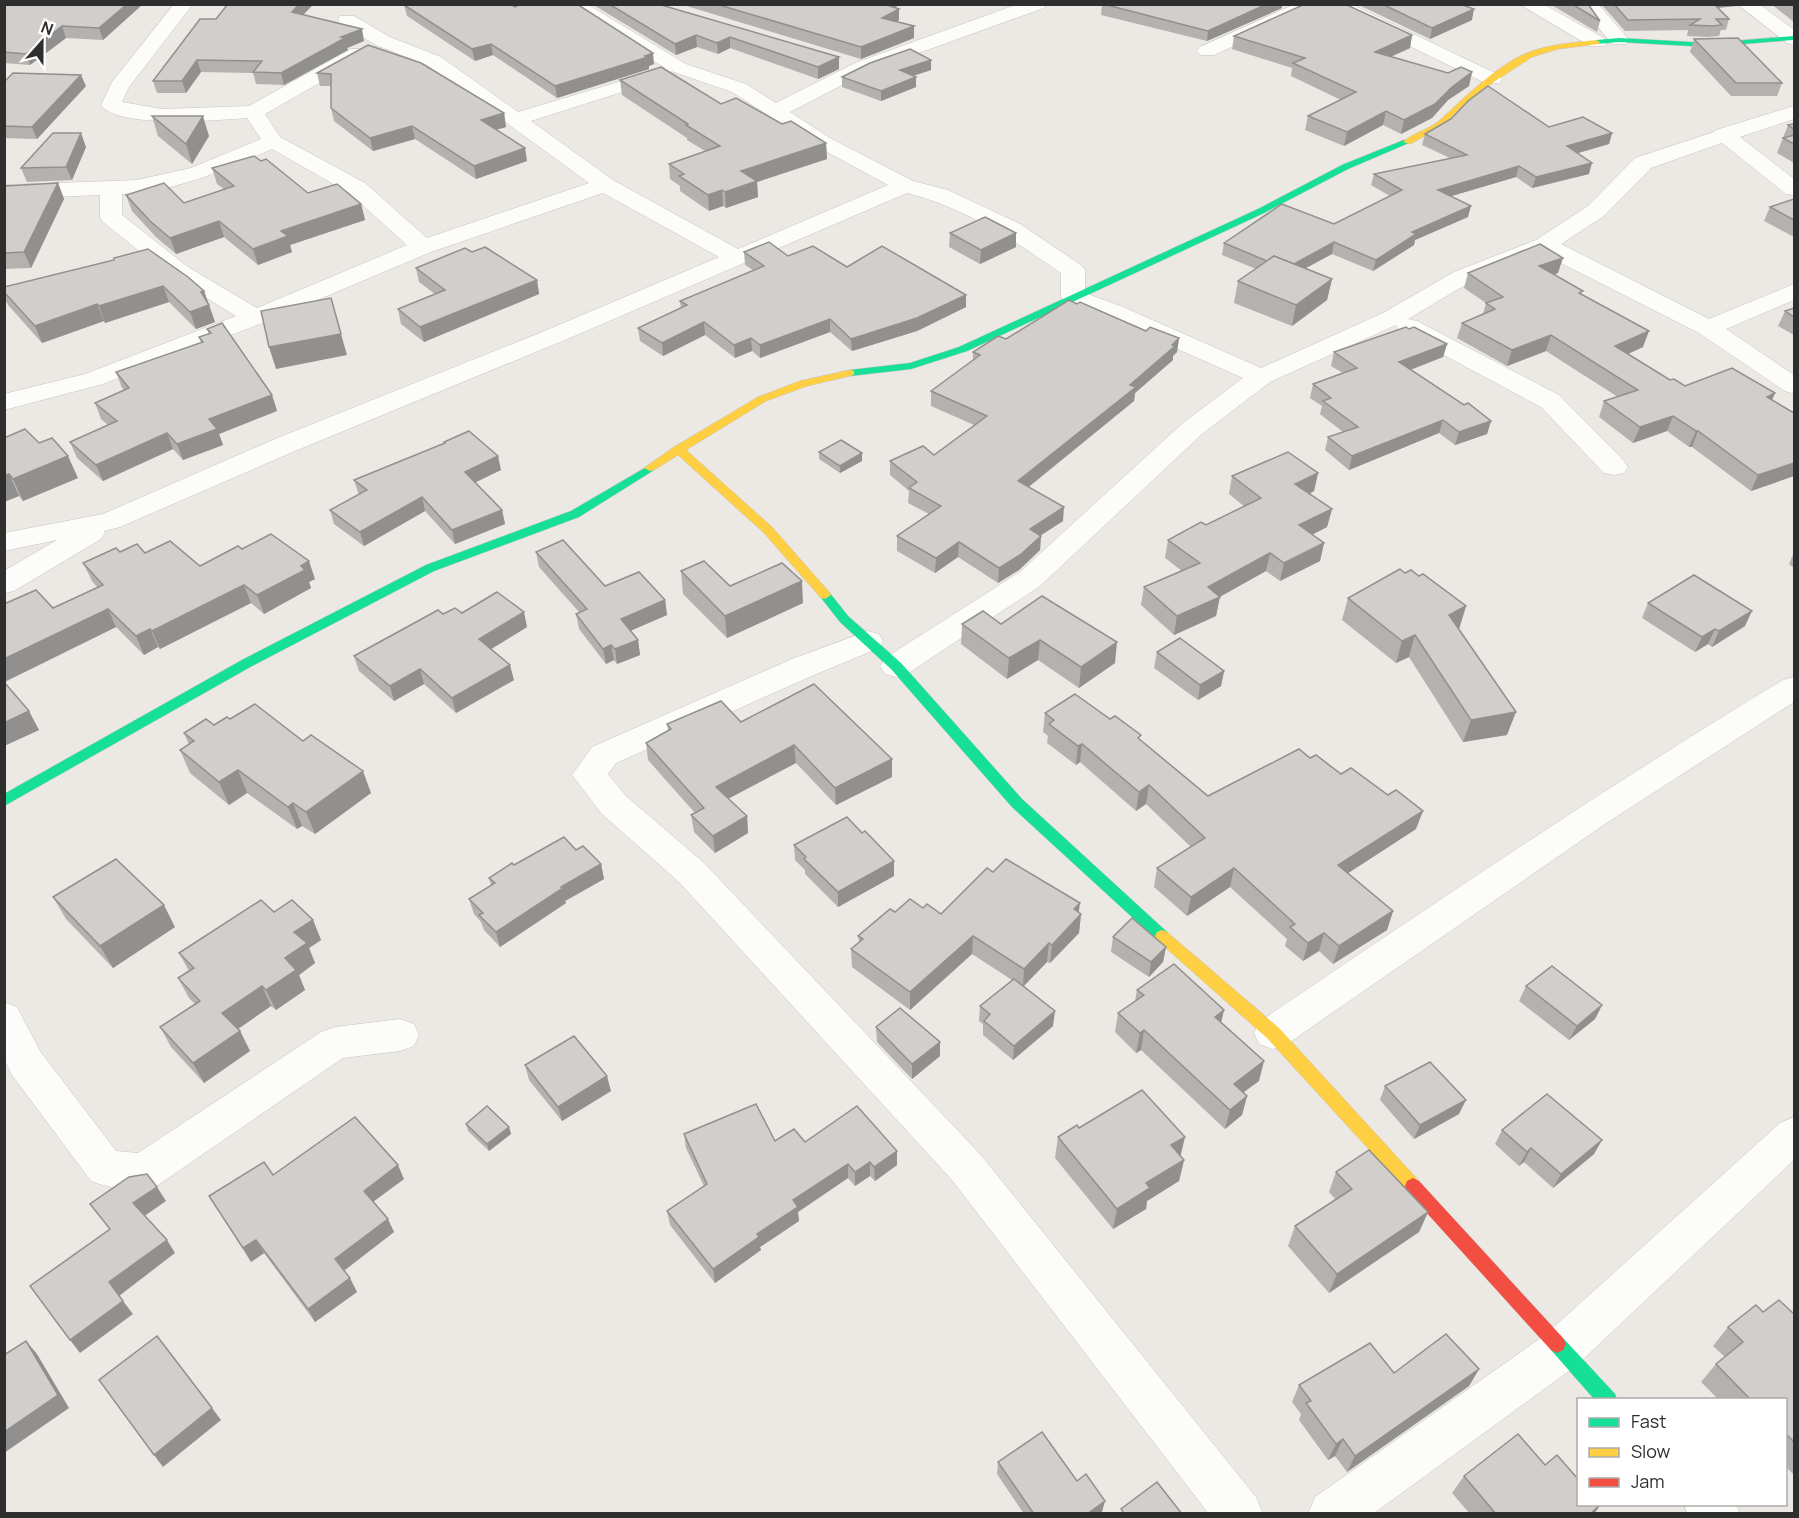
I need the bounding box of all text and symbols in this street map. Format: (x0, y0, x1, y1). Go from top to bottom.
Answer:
north arrow (12, 12, 72, 72)
text: N (38, 16, 57, 40)
legend (1577, 1398, 1787, 1506)
text: Fast (1631, 1409, 1666, 1433)
text: Slow (1631, 1439, 1671, 1463)
text: Jam (1631, 1469, 1665, 1493)

